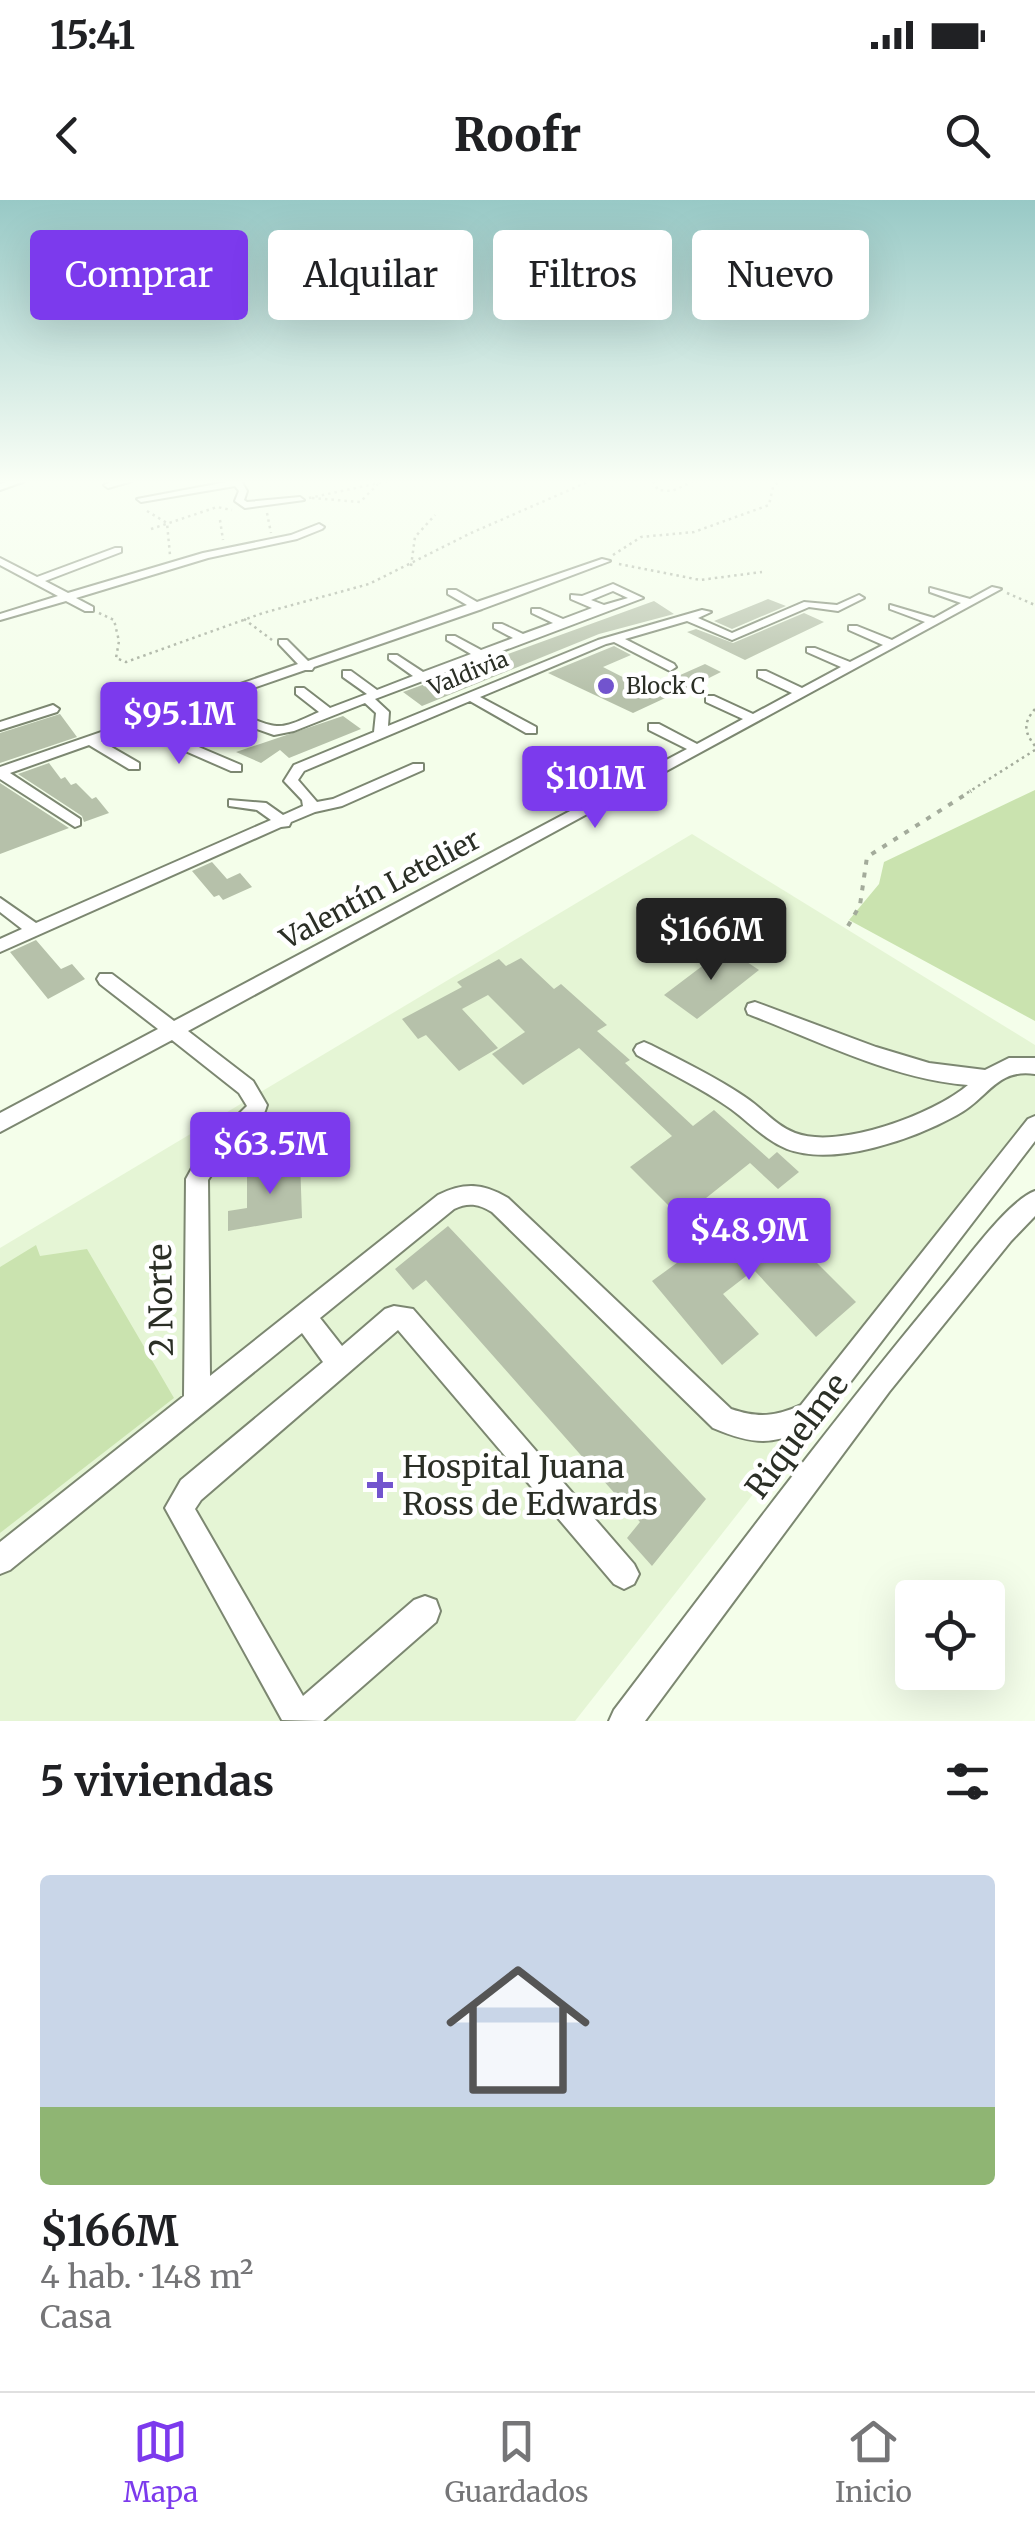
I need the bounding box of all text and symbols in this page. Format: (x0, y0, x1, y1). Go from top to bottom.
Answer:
text: 15:41 (50, 12, 135, 59)
text: Roofr (454, 107, 581, 163)
icon: back (40, 108, 95, 163)
icon: search (940, 108, 995, 163)
chip: Comprar (30, 230, 248, 320)
chip: Alquilar (268, 230, 473, 320)
chip: Filtros (493, 230, 672, 320)
chip: Nuevo (692, 230, 869, 320)
street label: Valdivia (423, 644, 512, 702)
place label: Block C (626, 672, 705, 700)
marker: Block C (595, 675, 617, 697)
pin: $95.1M (98, 682, 260, 767)
text: $95.1M (122, 694, 236, 734)
pin: $101M (525, 746, 665, 831)
text: $101M (544, 758, 646, 798)
street label: Valentín Letelier (273, 821, 486, 957)
pin: $166M (641, 898, 781, 983)
text: $166M (658, 910, 764, 950)
pin: $63.5M (189, 1112, 351, 1197)
text: $63.5M (212, 1124, 328, 1164)
pin: $48.9M (668, 1198, 830, 1283)
text: $48.9M (690, 1210, 808, 1250)
street label: 2 Norte (140, 1243, 182, 1357)
street label: Riquelme (737, 1366, 857, 1506)
place label: Hospital Juana Ross de Edwards (402, 1447, 658, 1524)
marker: Hospital Juana Ross de Edwards (367, 1472, 393, 1498)
map controls (895, 1580, 1005, 1690)
button: locate (895, 1580, 1005, 1690)
icon: filters (940, 1754, 995, 1809)
text: 5 viviendas (40, 1755, 274, 1807)
icon: home (428, 1940, 608, 2120)
text: $166M (40, 2205, 178, 2257)
text: 4 hab. · 148 m² (40, 2257, 253, 2297)
text: Casa (40, 2297, 112, 2337)
tab: Mapa (123, 2414, 198, 2510)
tab: Guardados (445, 2414, 589, 2510)
tab: Inicio (835, 2414, 912, 2510)

